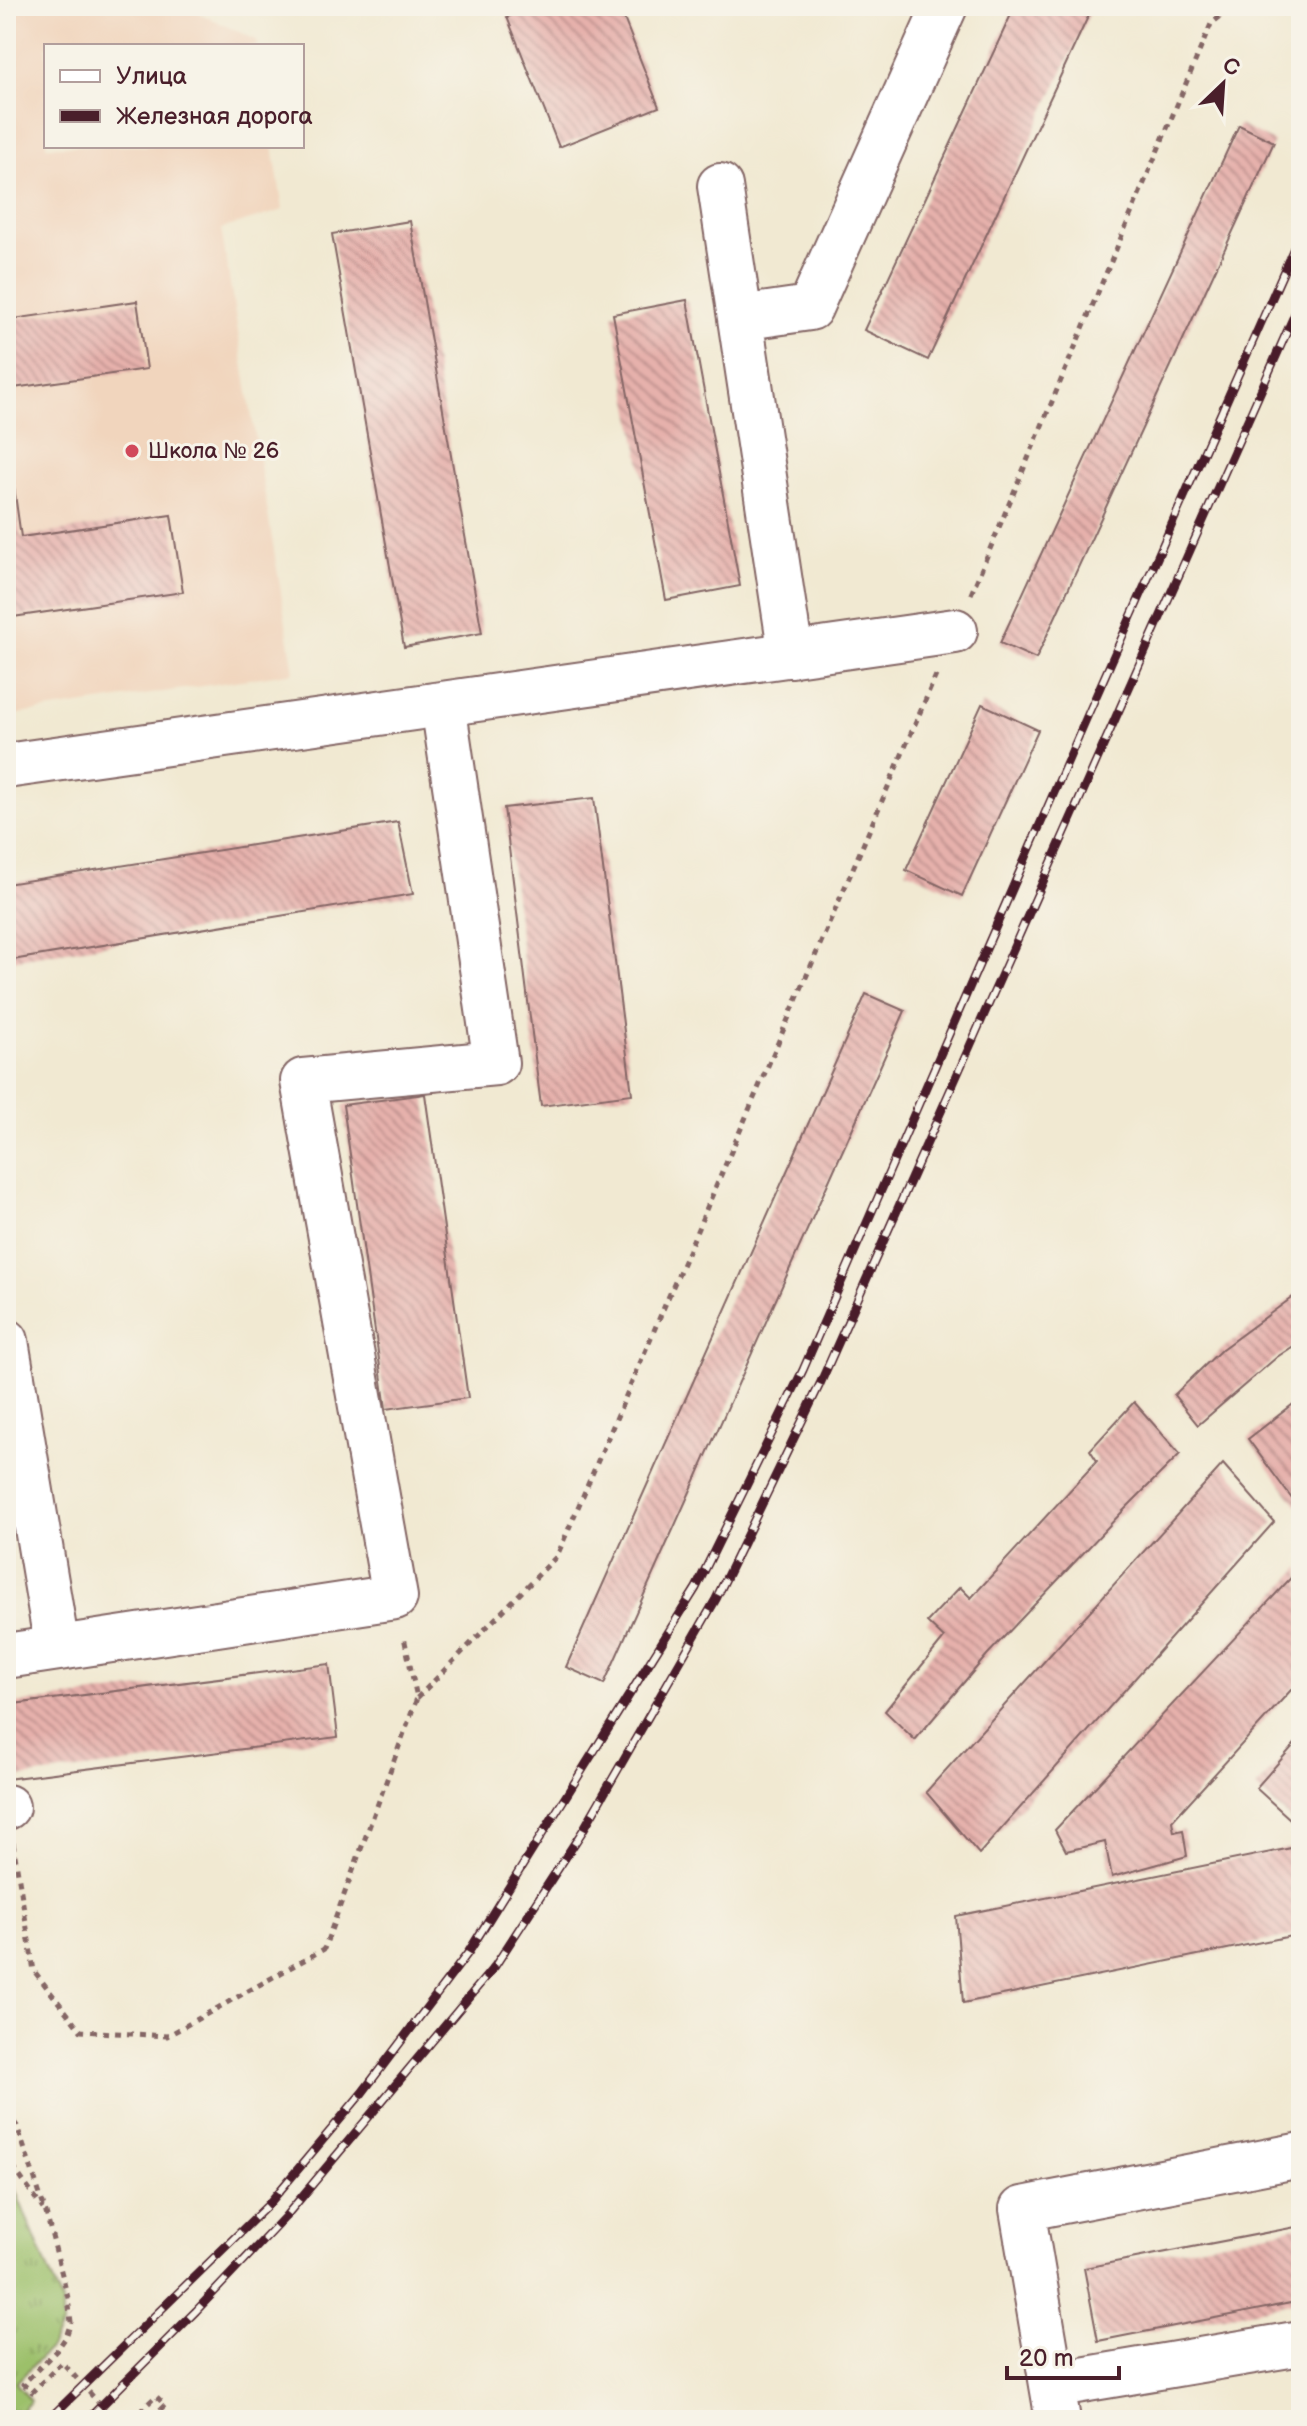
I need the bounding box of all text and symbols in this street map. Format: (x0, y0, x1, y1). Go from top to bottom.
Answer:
legend (44, 44, 304, 148)
north arrow (1183, 44, 1263, 124)
text: С (1218, 52, 1243, 83)
text: Улица (116, 62, 187, 91)
text: Железная дорога (116, 102, 313, 131)
place label: Школа № 26 (148, 438, 279, 465)
marker: Школа № 26 (123, 442, 141, 460)
scale bar (1007, 2330, 1119, 2380)
text: 20 m (1019, 2344, 1074, 2373)

